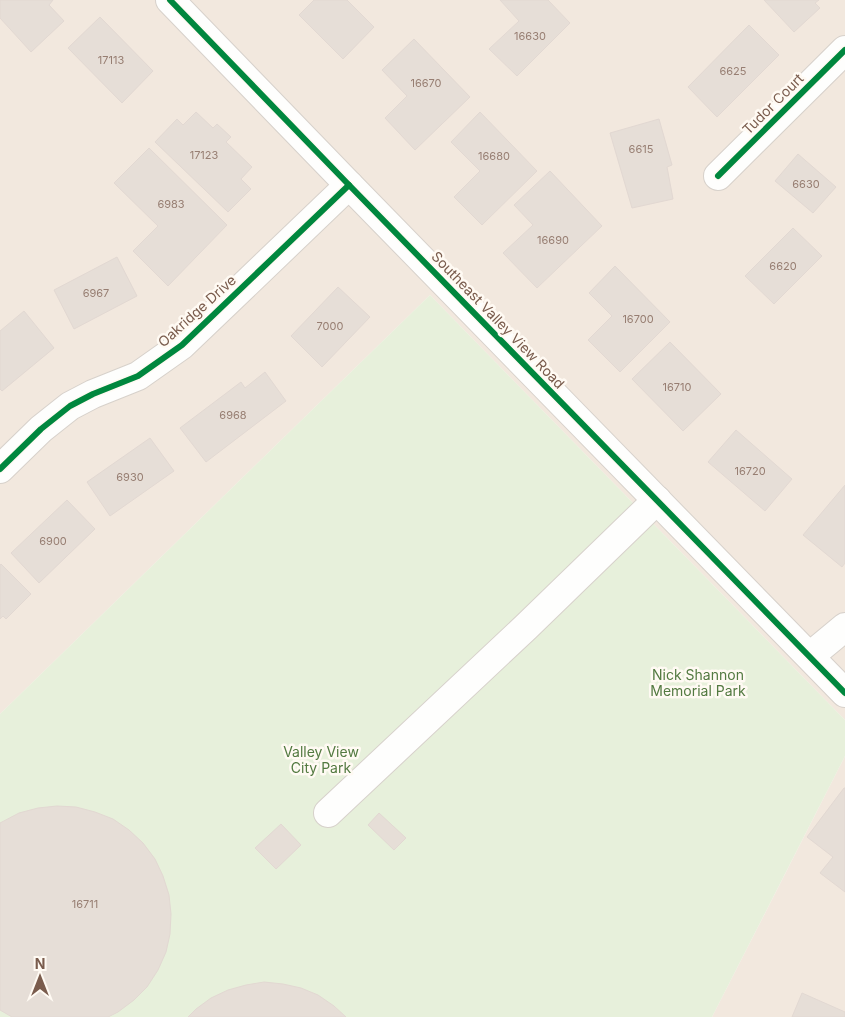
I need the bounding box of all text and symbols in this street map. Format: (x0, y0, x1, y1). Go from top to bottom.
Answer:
house number: 16630 (514, 29, 546, 43)
house number: 17113 (98, 53, 124, 67)
house number: 6625 (719, 64, 747, 78)
street label: Tudor Court (739, 69, 807, 138)
house number: 16670 (410, 76, 442, 90)
house number: 6615 (629, 142, 654, 156)
house number: 17123 (190, 148, 219, 162)
house number: 16680 (478, 149, 510, 163)
house number: 6630 (792, 177, 820, 191)
house number: 6983 (157, 197, 185, 211)
house number: 16690 (537, 233, 569, 247)
street label: Southeast Valley View Road (428, 248, 568, 392)
house number: 6620 (769, 259, 797, 273)
street label: Oakridge Drive (154, 271, 239, 350)
house number: 6967 (83, 286, 109, 300)
house number: 16700 (622, 312, 654, 326)
house number: 7000 (317, 319, 343, 333)
house number: 16710 (663, 380, 692, 394)
house number: 6968 (219, 408, 247, 422)
house number: 16720 (734, 464, 766, 478)
house number: 6930 (116, 470, 144, 484)
house number: 6900 (39, 534, 67, 548)
park label: Nick Shannon Memorial Park (650, 666, 746, 699)
park label: Valley View City Park (283, 743, 359, 776)
house number: 16711 (72, 897, 98, 911)
north arrow (15, 952, 65, 1002)
text: N (35, 955, 45, 972)

